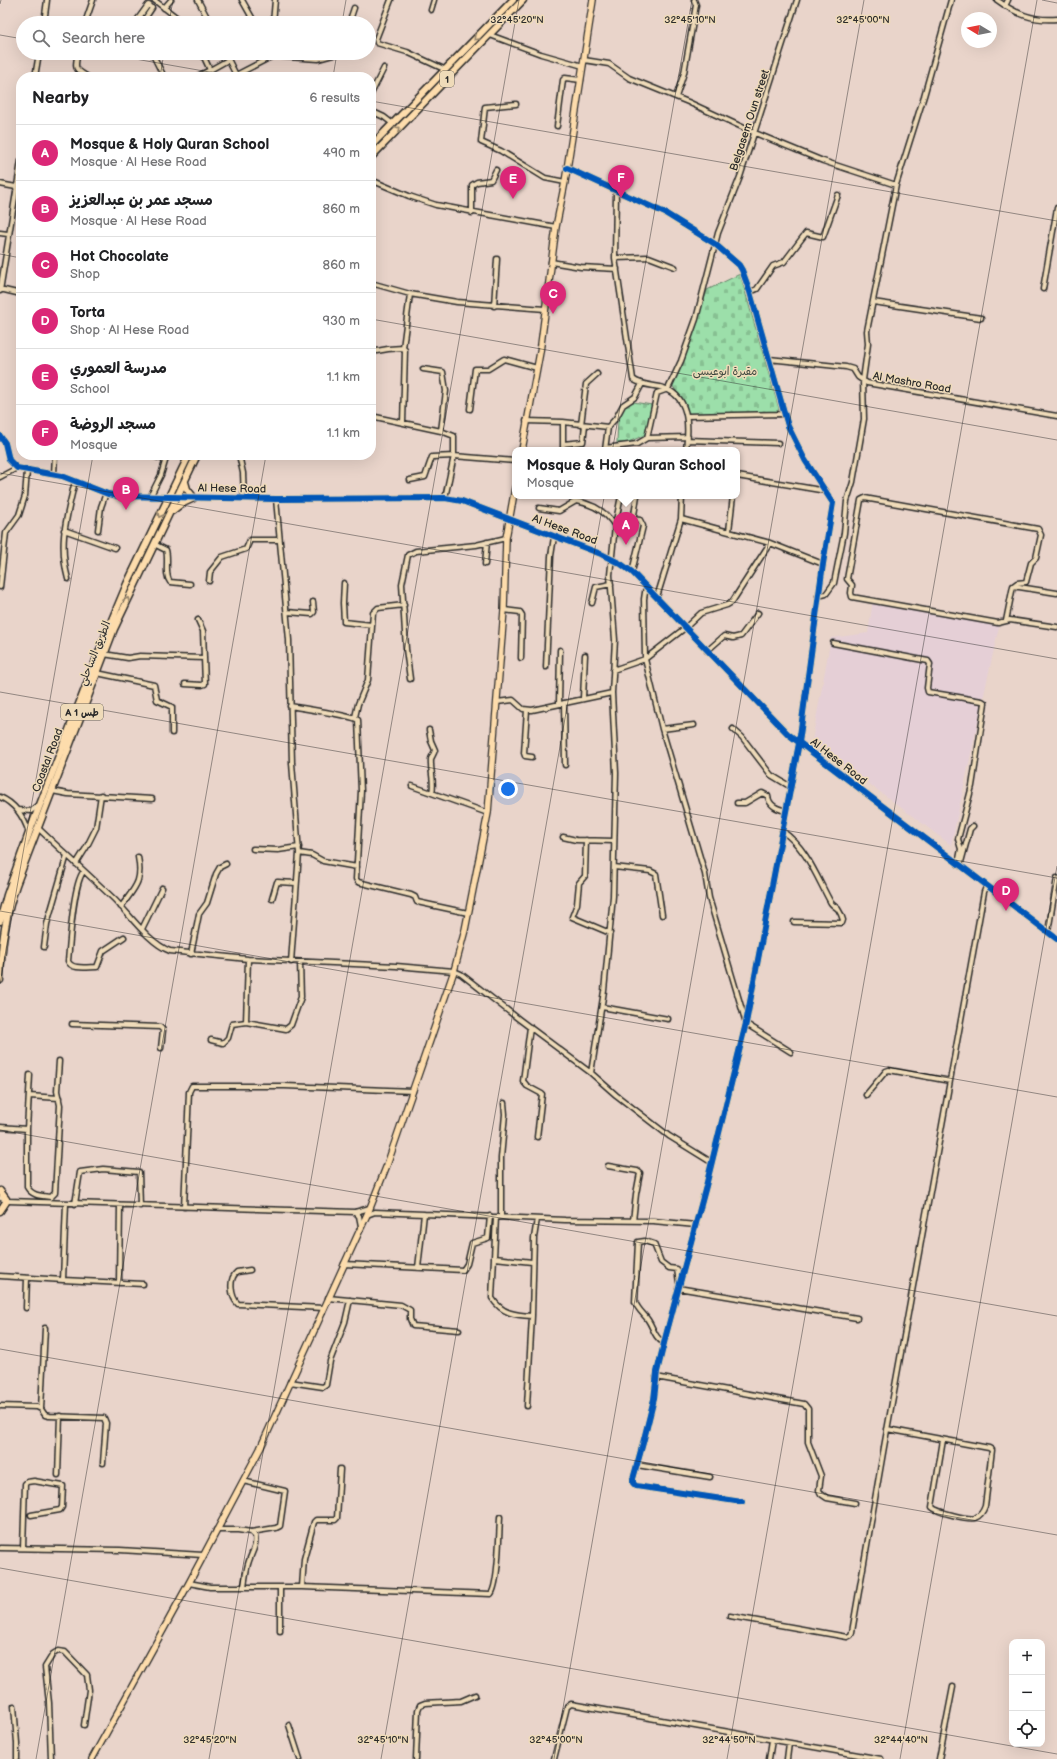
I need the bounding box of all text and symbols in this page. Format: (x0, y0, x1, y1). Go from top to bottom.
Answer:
north arrow (961, 12, 997, 48)
text: 32°45'20"N (490, 14, 544, 26)
text: 32°45'10"N (664, 14, 716, 26)
text: 32°45'00"N (836, 14, 890, 26)
search box (16, 16, 376, 60)
icon: search (30, 27, 52, 49)
text: Search here (62, 29, 145, 48)
one-way arrow (473, 33, 481, 41)
street label: Belgasem Oun street (727, 67, 772, 172)
road number: 1 (440, 71, 454, 87)
text: Nearby (32, 88, 89, 108)
text: 6 results (310, 90, 360, 106)
one-way arrow (393, 126, 401, 134)
text: Mosque & Holy Quran School (70, 135, 269, 154)
text: A (41, 145, 49, 161)
text: 490 m (323, 145, 360, 161)
text: Mosque · Al Hese Road (70, 154, 207, 170)
pin: F (608, 165, 634, 198)
pin: E (500, 166, 526, 199)
text: مسجد عمر بن عبدالعزيز (70, 191, 213, 210)
text: B (40, 201, 50, 217)
text: 860 m (323, 201, 360, 217)
text: Mosque · Al Hese Road (70, 213, 207, 229)
text: Hot Chocolate (70, 247, 169, 266)
text: C (40, 257, 50, 273)
text: 860 m (323, 257, 360, 273)
text: Shop (70, 266, 100, 282)
pin: C (540, 281, 566, 314)
text: Torta (70, 303, 105, 322)
text: D (40, 313, 50, 329)
text: 930 m (323, 313, 360, 329)
text: Shop · Al Hese Road (70, 322, 189, 338)
text: مدرسة العموري (70, 359, 167, 378)
park label: مقبرة ابوعيسى (693, 365, 757, 379)
text: E (41, 369, 49, 385)
text: 1.1 km (327, 369, 360, 385)
street label: Al Mashro Road (872, 369, 952, 396)
text: School (70, 381, 110, 397)
text: مسجد الروضة (70, 415, 156, 434)
text: F (41, 425, 49, 441)
text: 1.1 km (327, 425, 360, 441)
text: Mosque (70, 437, 118, 453)
popup (512, 447, 740, 499)
text: Mosque & Holy Quran School (526, 456, 726, 475)
text: Mosque (526, 475, 574, 491)
pin: B (113, 477, 139, 510)
street label: Al Hese Road (198, 481, 266, 496)
one-way arrow (157, 511, 165, 519)
street label: Al Hese Road (531, 512, 599, 547)
pin: A (613, 512, 639, 545)
one-way arrow (122, 597, 130, 605)
street label: الطريق الساحلي (76, 619, 117, 689)
road number: A 1 طس (61, 704, 103, 720)
street label: Coastal Road (29, 727, 66, 794)
street label: Al Hese Road (808, 735, 870, 788)
your location (498, 779, 518, 799)
pin: D (993, 878, 1019, 911)
map controls (1009, 1639, 1045, 1747)
button: + (1009, 1639, 1045, 1675)
button: − (1009, 1675, 1045, 1711)
button: locate (1009, 1711, 1045, 1747)
text: 32°45'20"N (183, 1734, 237, 1746)
text: 32°45'10"N (357, 1734, 409, 1746)
text: 32°45'00"N (529, 1734, 583, 1746)
text: 32°44'50"N (702, 1734, 756, 1746)
text: 32°44'40"N (874, 1734, 928, 1746)

